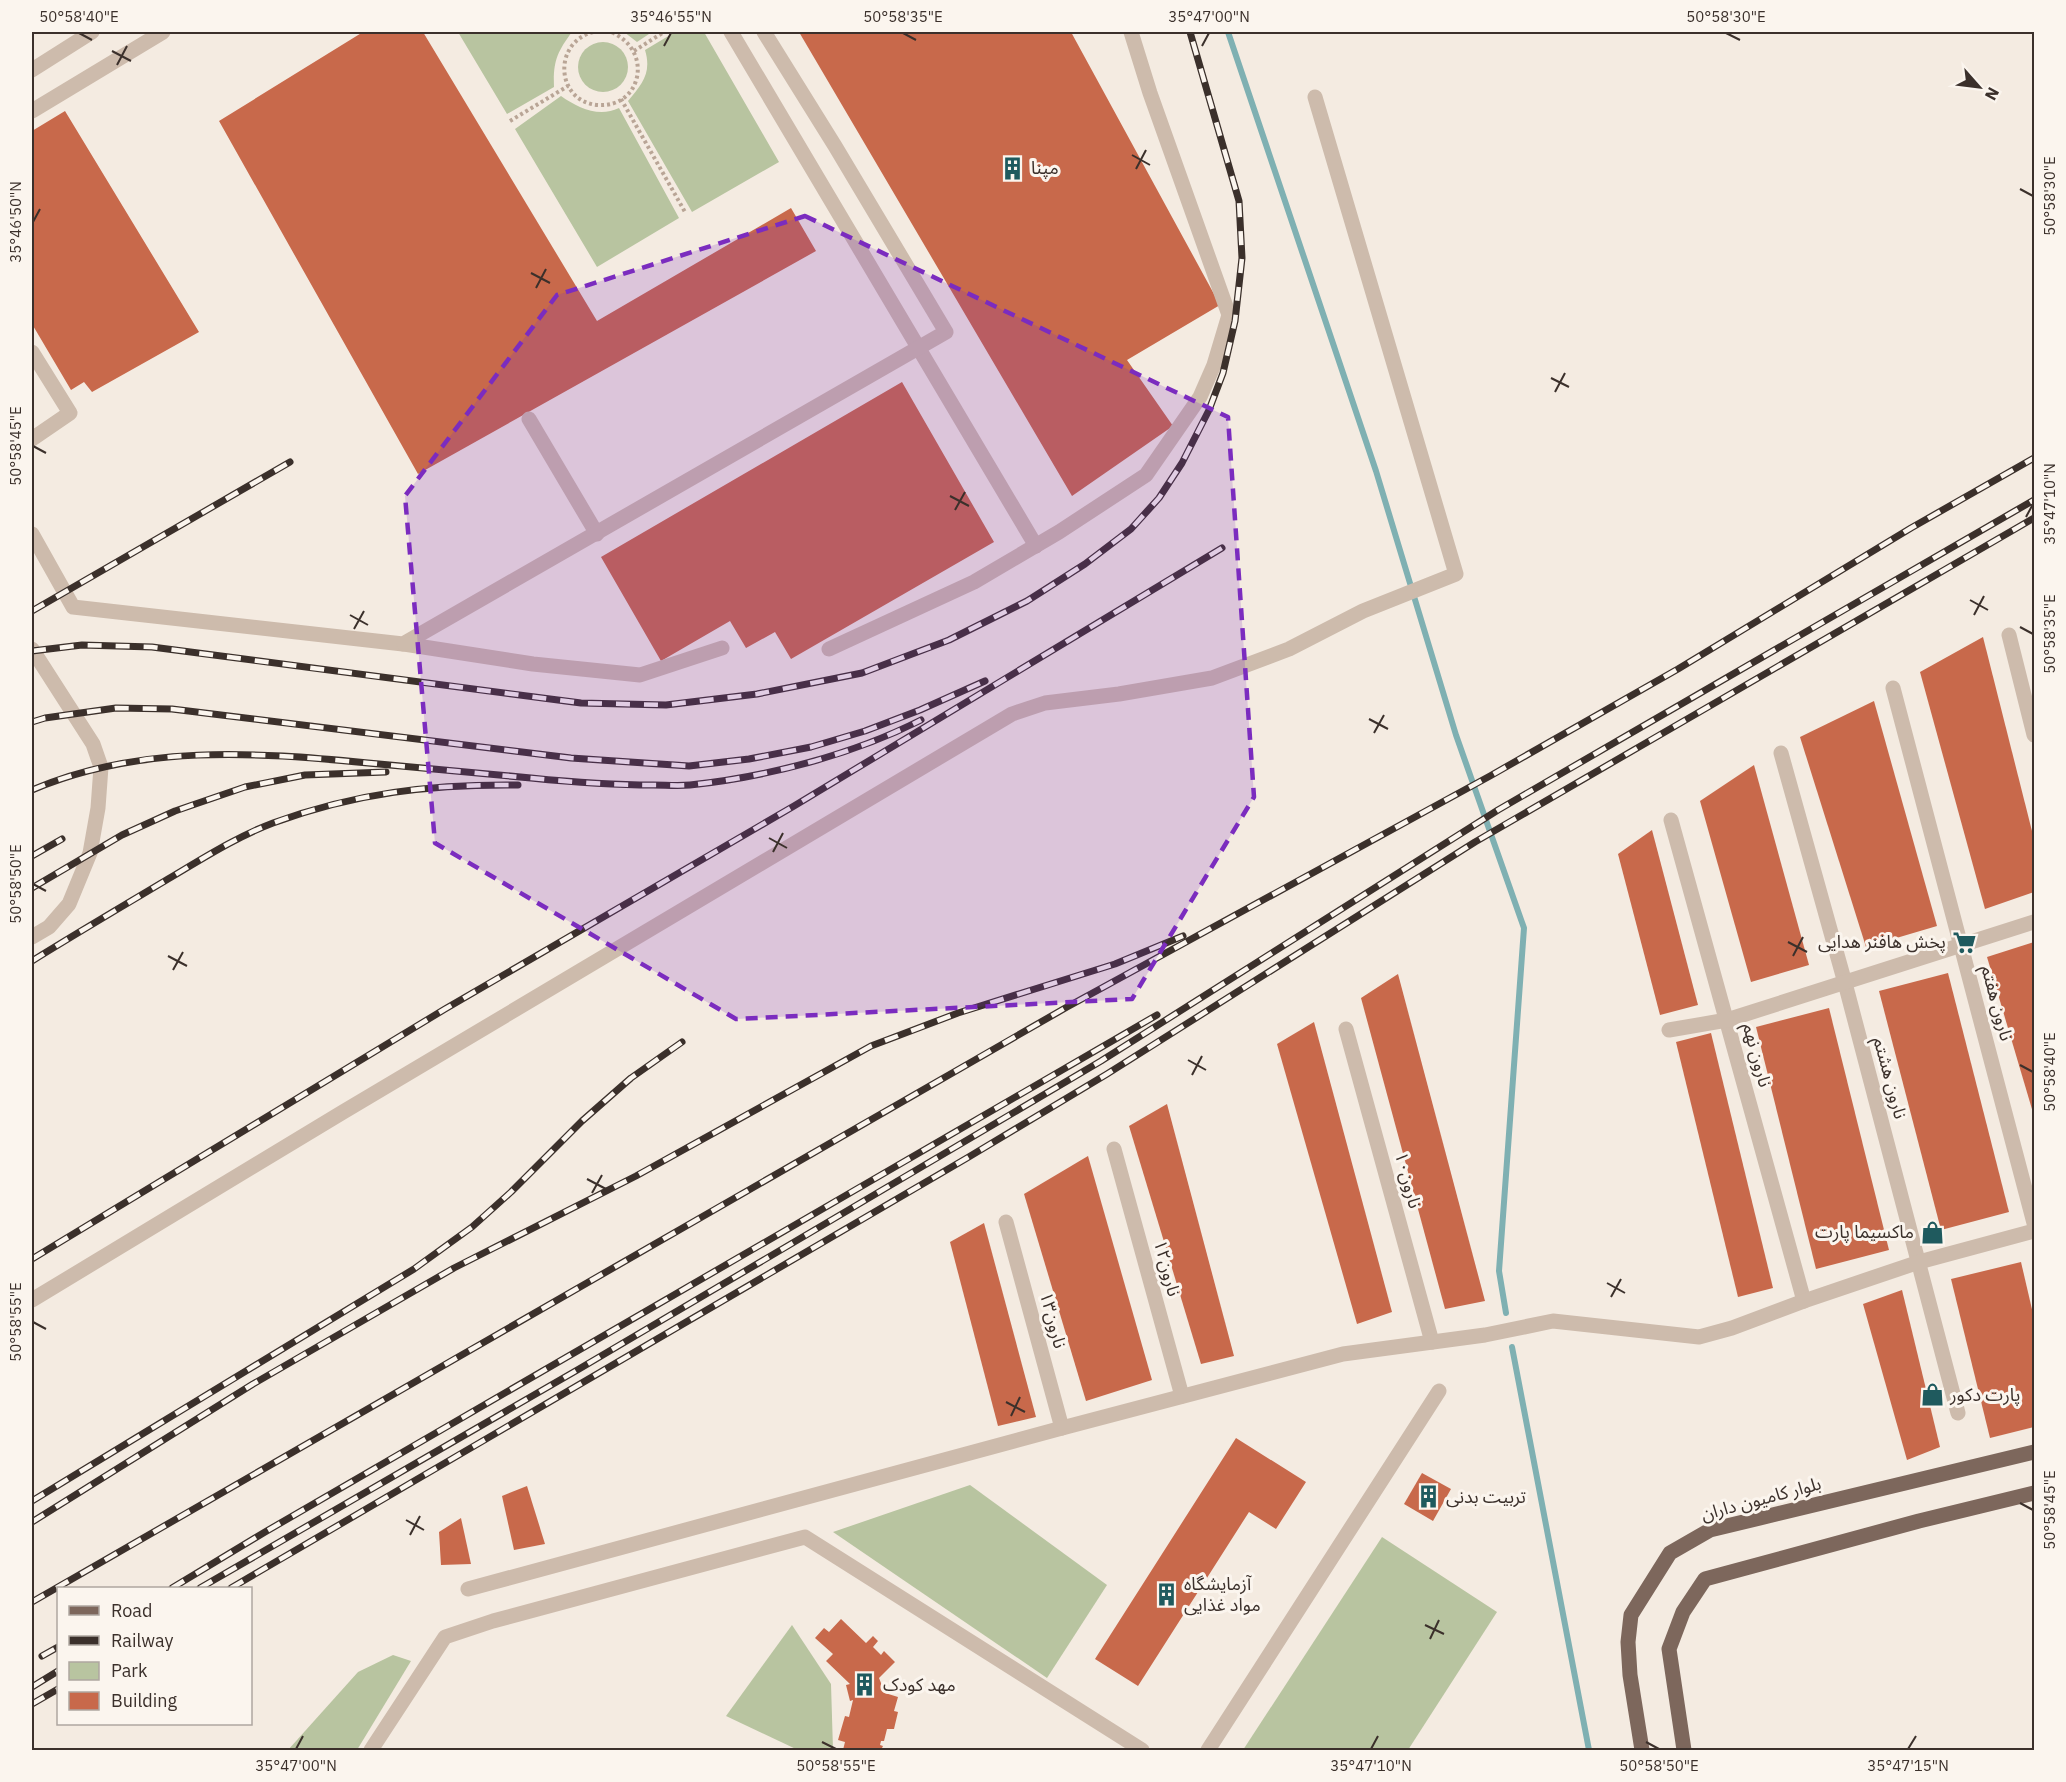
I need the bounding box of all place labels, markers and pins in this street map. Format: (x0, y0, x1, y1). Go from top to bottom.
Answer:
building icon: مپنا (1000, 155, 1026, 181)
place label: مپنا (1031, 156, 1059, 179)
supermarket icon: پخش هافنر هدایی (1951, 929, 1977, 955)
place label: پخش هافنر هدایی (1818, 930, 1946, 953)
shop icon: ماکسیما پارت (1919, 1219, 1945, 1245)
place label: ماکسیما پارت (1815, 1220, 1914, 1243)
shop icon: پارت دکور (1919, 1382, 1945, 1408)
place label: پارت دکور (1949, 1383, 2020, 1406)
building icon: تربیت بدنی (1415, 1484, 1441, 1510)
place label: تربیت بدنی (1446, 1485, 1526, 1508)
place label: آزمایشگاه مواد غذایی (1184, 1572, 1261, 1616)
building icon: آزمایشگاه مواد غذایی (1153, 1581, 1179, 1607)
building icon: مهد کودک (852, 1672, 878, 1698)
place label: مهد کودک (883, 1673, 956, 1696)

